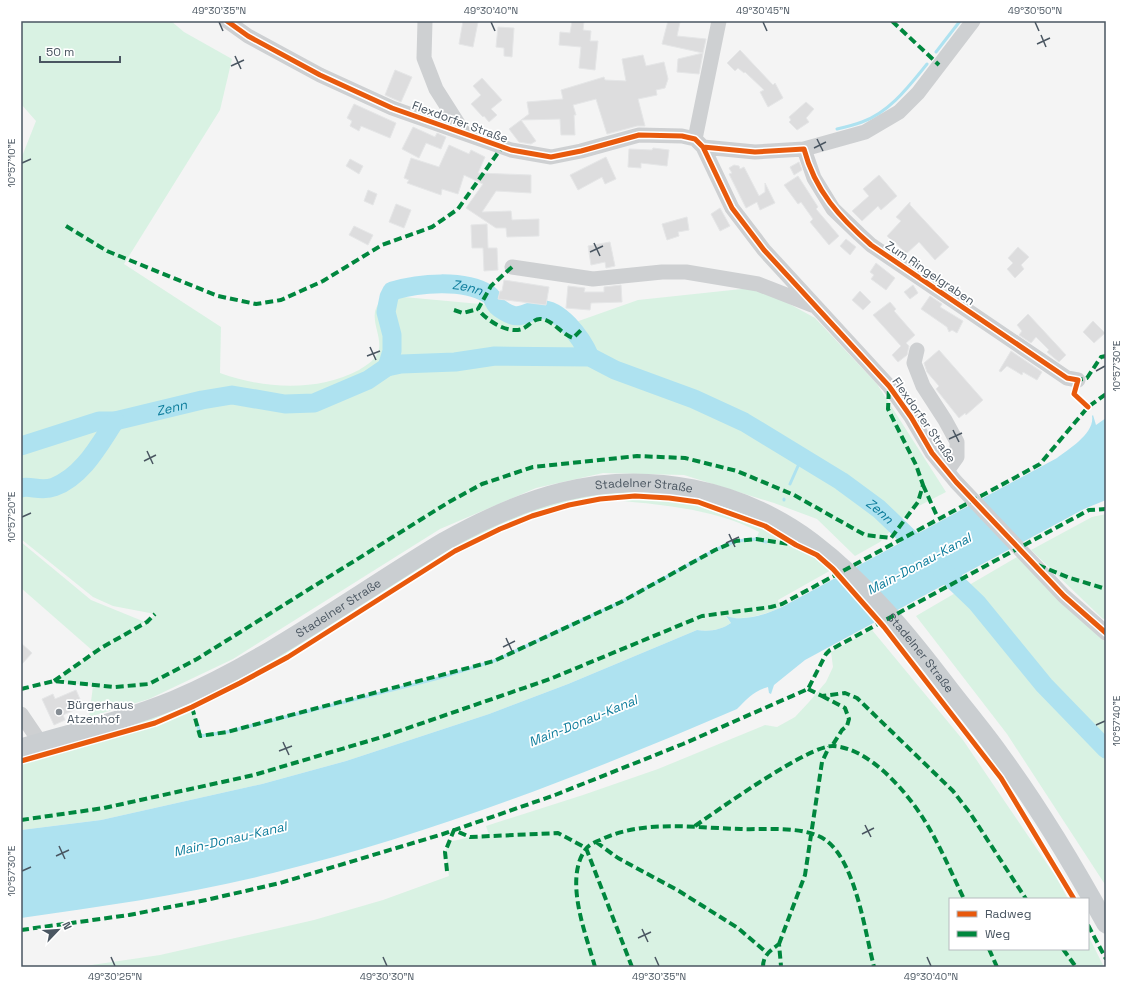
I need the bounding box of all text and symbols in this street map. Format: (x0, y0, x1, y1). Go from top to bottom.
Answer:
text: 49°30'35"N (192, 4, 246, 17)
text: 49°30'40"N (464, 4, 518, 17)
text: 49°30'45"N (736, 4, 790, 17)
text: 49°30'50"N (1008, 4, 1062, 17)
scale bar (40, 38, 120, 64)
text: 50 m (46, 44, 74, 60)
street label: Flexdorfer Straße (410, 97, 510, 147)
text: 10°57'10"E (5, 138, 18, 187)
street label: Zum Ringelgraben (882, 237, 978, 309)
water label: Zenn (452, 276, 486, 299)
text: 10°57'30"E (1110, 340, 1123, 391)
street label: Flexdorfer Straße (888, 374, 960, 466)
water label: Zenn (154, 395, 190, 419)
street label: Stadelner Straße (594, 475, 694, 497)
text: 10°57'20"E (5, 491, 18, 542)
water label: Zenn (863, 494, 898, 528)
water label: Main-Donau-Kanal (864, 529, 976, 599)
street label: Stadelner Straße (293, 575, 384, 641)
street label: Stadelner Straße (883, 609, 957, 696)
water label: Main-Donau-Kanal (526, 691, 641, 751)
text: 10°57'40"E (1110, 695, 1123, 746)
place label: Bürgerhaus Atzenhof (67, 697, 134, 727)
marker: Bürgerhaus Atzenhof (54, 707, 64, 717)
water label: Main-Donau-Kanal (172, 817, 290, 860)
text: 10°57'30"E (5, 845, 18, 896)
legend (949, 898, 1089, 950)
text: Radweg (985, 906, 1031, 922)
north arrow (38, 910, 78, 950)
text: N (59, 919, 75, 932)
text: Weg (985, 926, 1010, 942)
text: 49°30'25"N (88, 970, 142, 983)
text: 49°30'30"N (360, 970, 414, 983)
text: 49°30'35"N (632, 970, 686, 983)
text: 49°30'40"N (904, 970, 958, 983)

